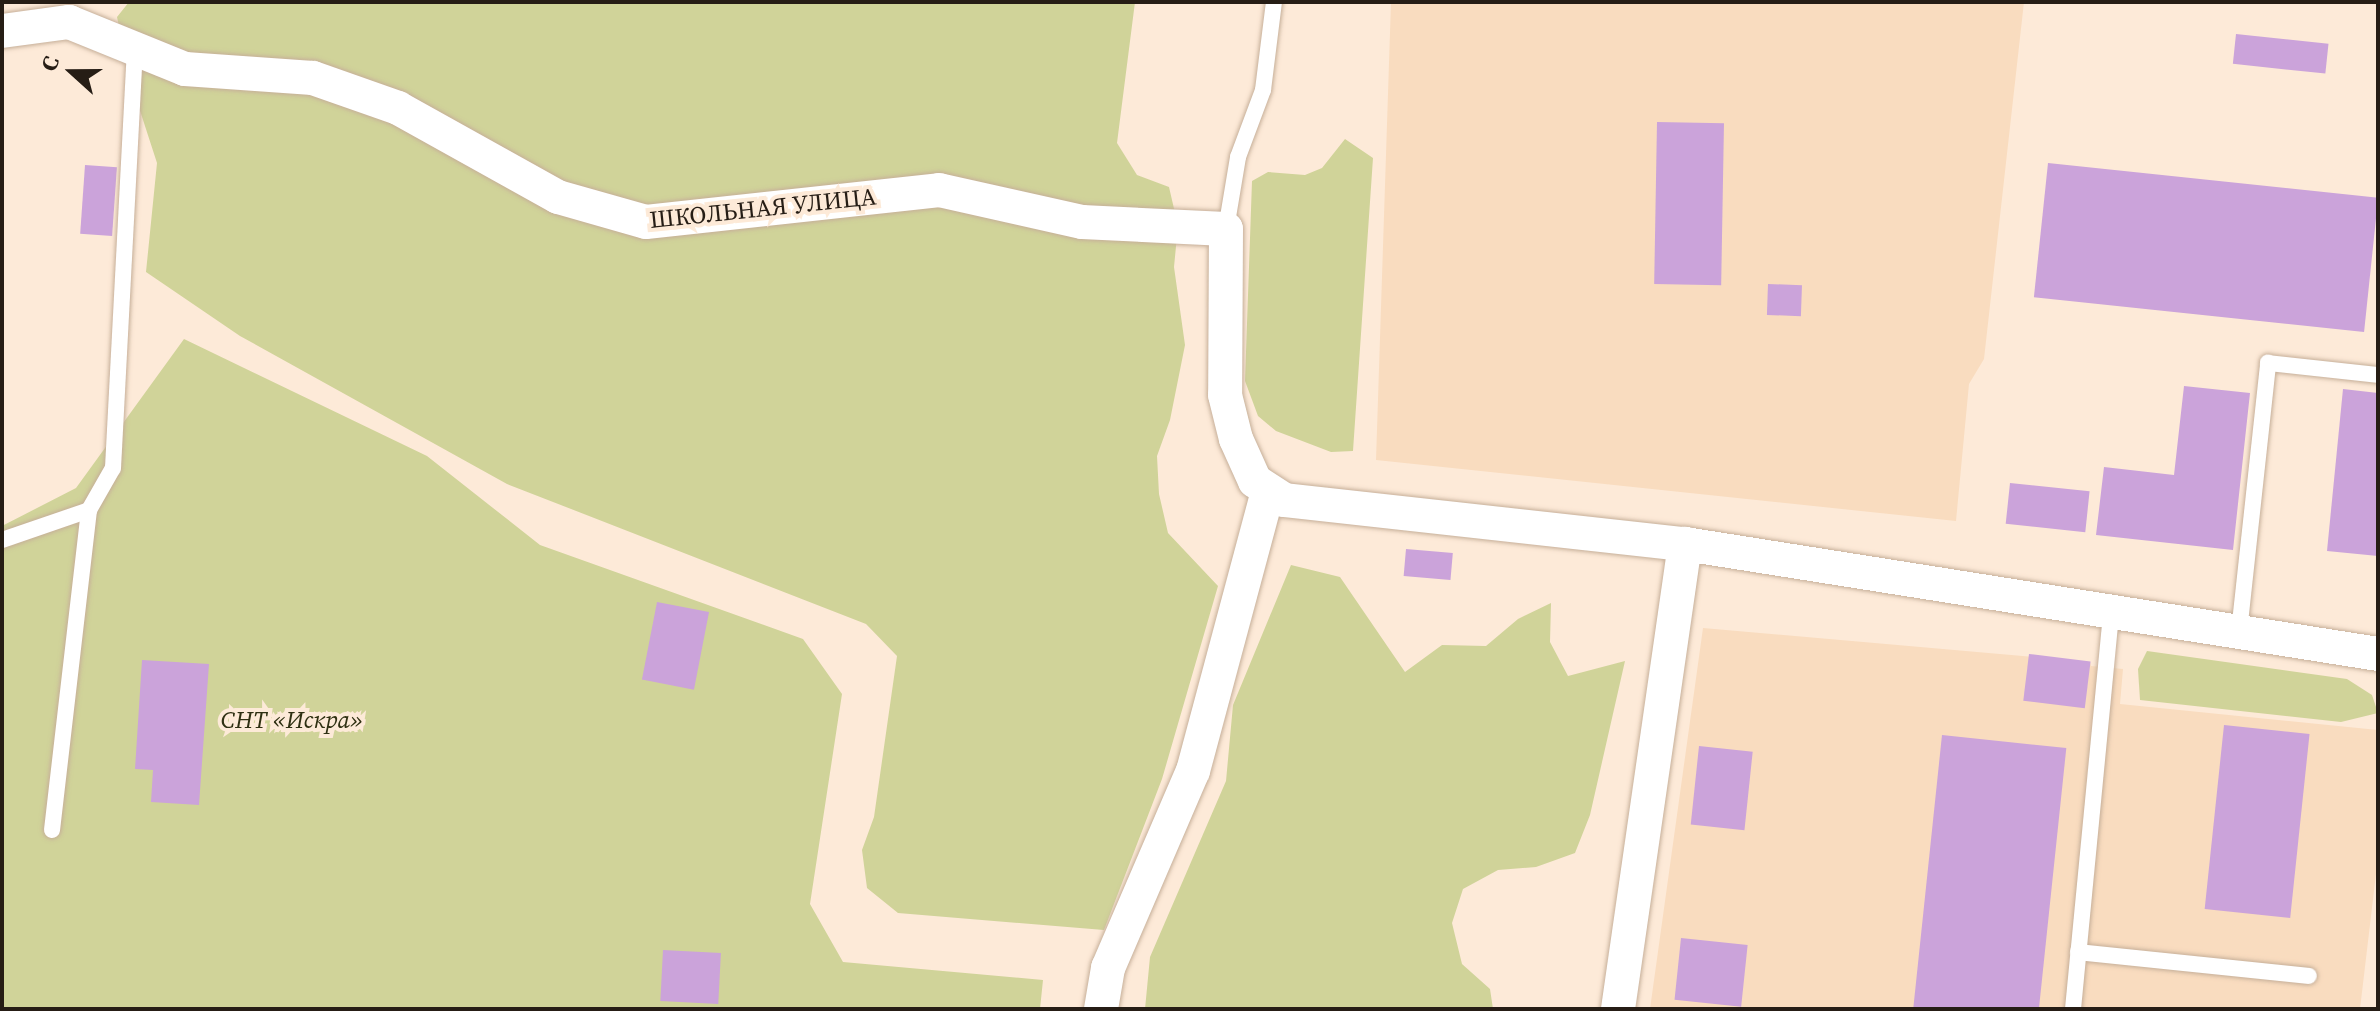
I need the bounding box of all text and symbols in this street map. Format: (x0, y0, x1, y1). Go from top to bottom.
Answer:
north arrow (32, 32, 112, 112)
text: С (33, 52, 66, 75)
street label: ШКОЛЬНАЯ УЛИЦА (648, 182, 878, 234)
park label: СНТ «Искра» (221, 706, 363, 734)

